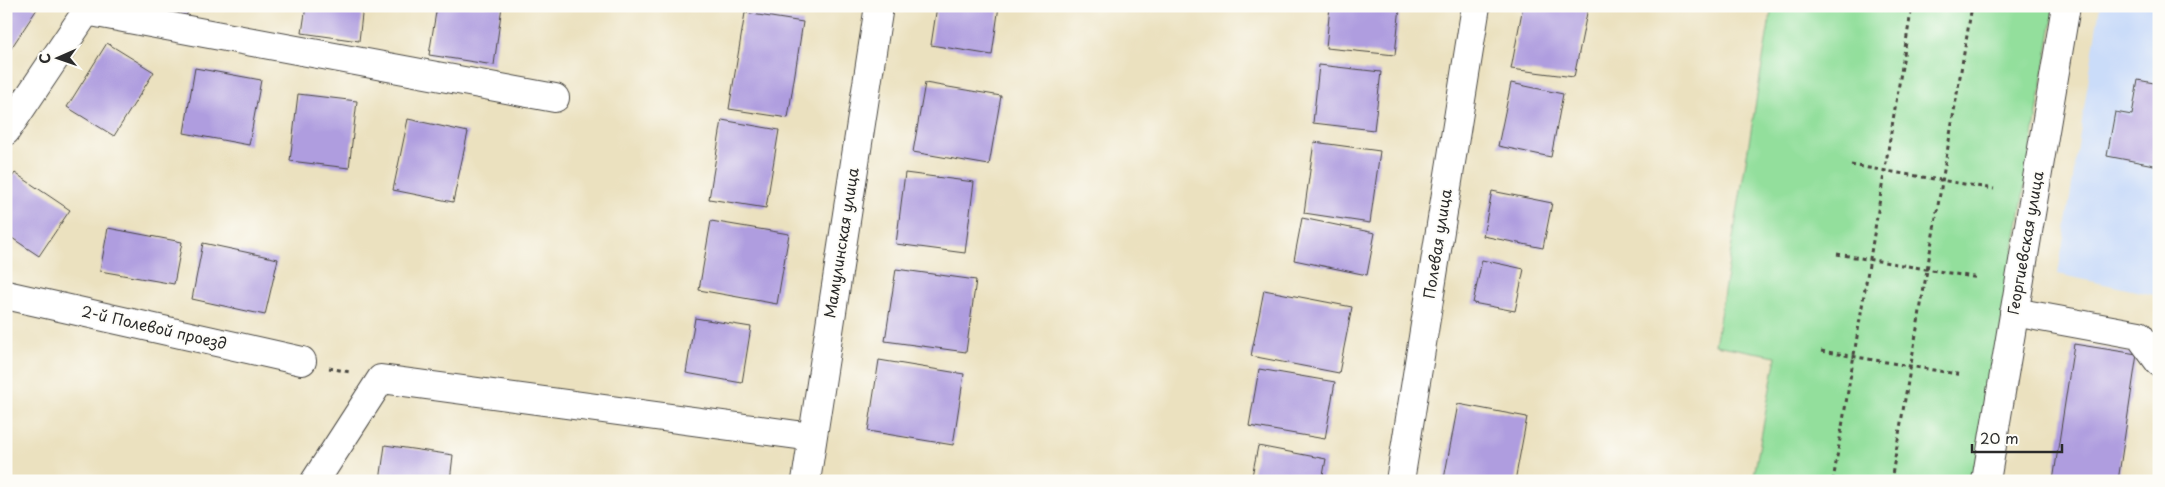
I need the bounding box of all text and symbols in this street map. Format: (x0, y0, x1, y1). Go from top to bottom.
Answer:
north arrow (32, 32, 82, 82)
text: С (34, 53, 55, 64)
street label: Мамулинская улица (817, 165, 864, 320)
street label: Георгиевская улица (2001, 168, 2049, 316)
street label: Полевая улица (1416, 187, 1457, 300)
street label: 2-й Полевой проезд (79, 299, 229, 354)
scale bar (1972, 422, 2062, 454)
text: 20 m (1980, 426, 2019, 449)

